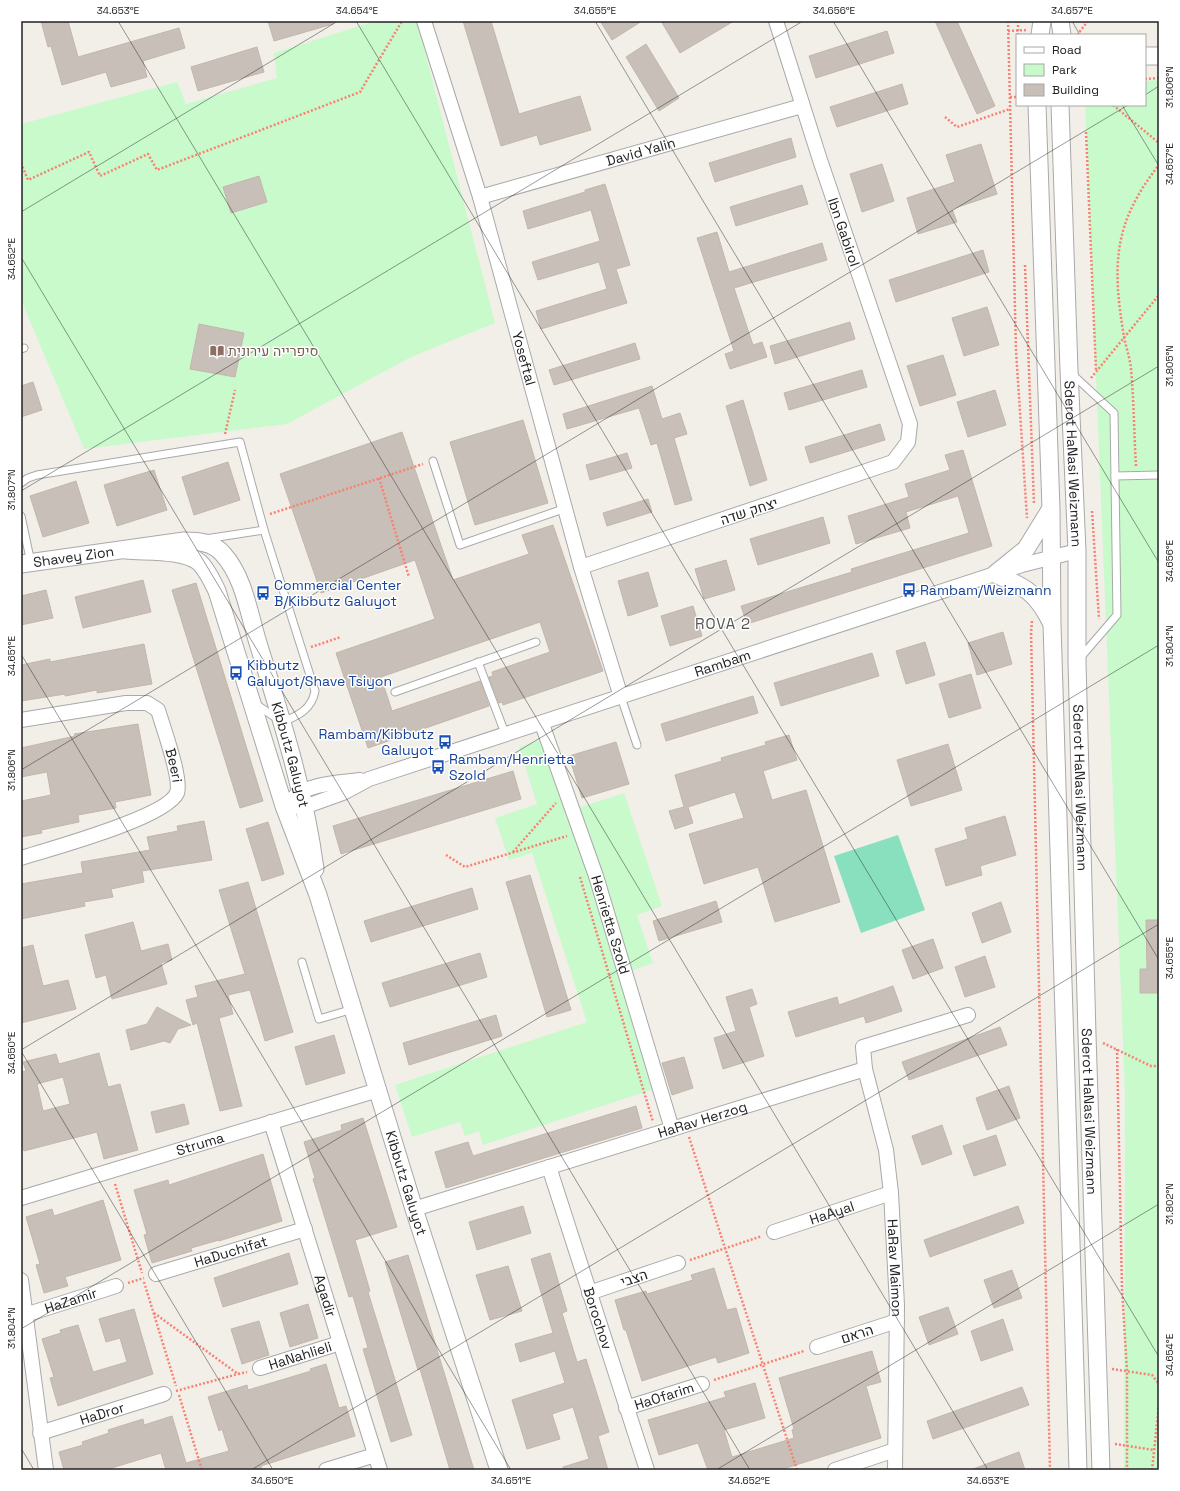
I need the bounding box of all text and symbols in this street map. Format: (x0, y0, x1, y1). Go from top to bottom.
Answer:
text: 34.653°E (97, 4, 140, 17)
text: 34.654°E (336, 4, 379, 17)
text: 34.655°E (574, 4, 617, 17)
text: 34.656°E (813, 4, 856, 17)
text: 34.657°E (1051, 4, 1093, 17)
legend (1016, 34, 1146, 106)
text: Road (1052, 42, 1081, 58)
text: Park (1052, 62, 1077, 78)
text: 31.806°N (1163, 66, 1176, 108)
text: Building (1052, 82, 1099, 98)
street label: David Yalin (604, 133, 677, 170)
text: 34.657°E (1163, 143, 1176, 185)
street label: Ibn Gabirol (824, 195, 864, 269)
text: 34.652°E (5, 238, 18, 280)
street label: Yoseftal (508, 329, 540, 387)
place label: סיפרייה עירונית (228, 342, 318, 360)
library icon: סיפרייה עירונית (209, 343, 225, 359)
text: 31.805°N (1163, 345, 1176, 387)
street label: Sderot HaNasi Weizmann (1060, 380, 1086, 547)
text: 31.807°N (5, 469, 18, 511)
street label: יצחק שדה (718, 493, 780, 529)
text: 34.656°E (1163, 539, 1176, 582)
street label: Shavey Zion (32, 542, 115, 571)
place label: Commercial Center B/Kibbutz Galuyot (274, 576, 401, 610)
place label: Rambam/Weizmann (920, 581, 1052, 599)
bus stop icon: Rambam/Weizmann (901, 582, 917, 598)
bus stop icon: Commercial Center B/Kibbutz Galuyot (255, 585, 271, 601)
district label: ROVA 2 (695, 614, 751, 633)
text: 31.804°N (1163, 625, 1176, 667)
text: 34.651°E (5, 635, 18, 676)
street label: Rambam (692, 646, 753, 681)
place label: Kibbutz Galuyot/Shave Tsiyon (247, 656, 392, 690)
bus stop icon: Kibbutz Galuyot/Shave Tsiyon (228, 665, 244, 681)
street label: Kibbutz Galuyot (268, 700, 313, 809)
street label: Sderot HaNasi Weizmann (1069, 704, 1092, 871)
place label: Rambam/Kibbutz Galuyot (318, 725, 434, 759)
bus stop icon: Rambam/Kibbutz Galuyot (437, 734, 453, 750)
street label: Beeri (161, 746, 187, 783)
text: 31.806°N (5, 749, 18, 791)
place label: Rambam/Henrietta Szold (449, 750, 574, 784)
bus stop icon: Rambam/Henrietta Szold (430, 759, 446, 775)
street label: Henrietta Szold (587, 873, 634, 976)
text: 34.655°E (1163, 936, 1176, 979)
street label: Sderot HaNasi Weizmann (1078, 1028, 1101, 1195)
text: 34.650°E (5, 1031, 18, 1074)
street label: HaRav Herzog (656, 1097, 749, 1142)
street label: Struma (174, 1128, 226, 1160)
street label: Kibbutz Galuyot (382, 1128, 431, 1238)
text: 31.802°N (1163, 1183, 1176, 1225)
street label: HaAyal (807, 1197, 857, 1229)
street label: HaRav Maimon (883, 1219, 906, 1317)
street label: HaDuchifat (192, 1232, 269, 1271)
street label: הצבי (618, 1265, 650, 1291)
street label: Agadir (310, 1272, 340, 1319)
street label: HaZamir (42, 1284, 99, 1317)
street label: Borochov (579, 1285, 617, 1352)
text: 31.804°N (5, 1307, 18, 1349)
street label: הראם (839, 1320, 875, 1348)
text: 34.654°E (1163, 1333, 1176, 1376)
street label: HaNahlieli (266, 1337, 334, 1374)
street label: HaOfarim (632, 1378, 696, 1414)
street label: HaDror (78, 1398, 126, 1429)
text: 34.650°E (251, 1474, 294, 1487)
text: 34.651°E (491, 1474, 532, 1487)
text: 34.652°E (728, 1474, 770, 1487)
text: 34.653°E (967, 1474, 1010, 1487)

